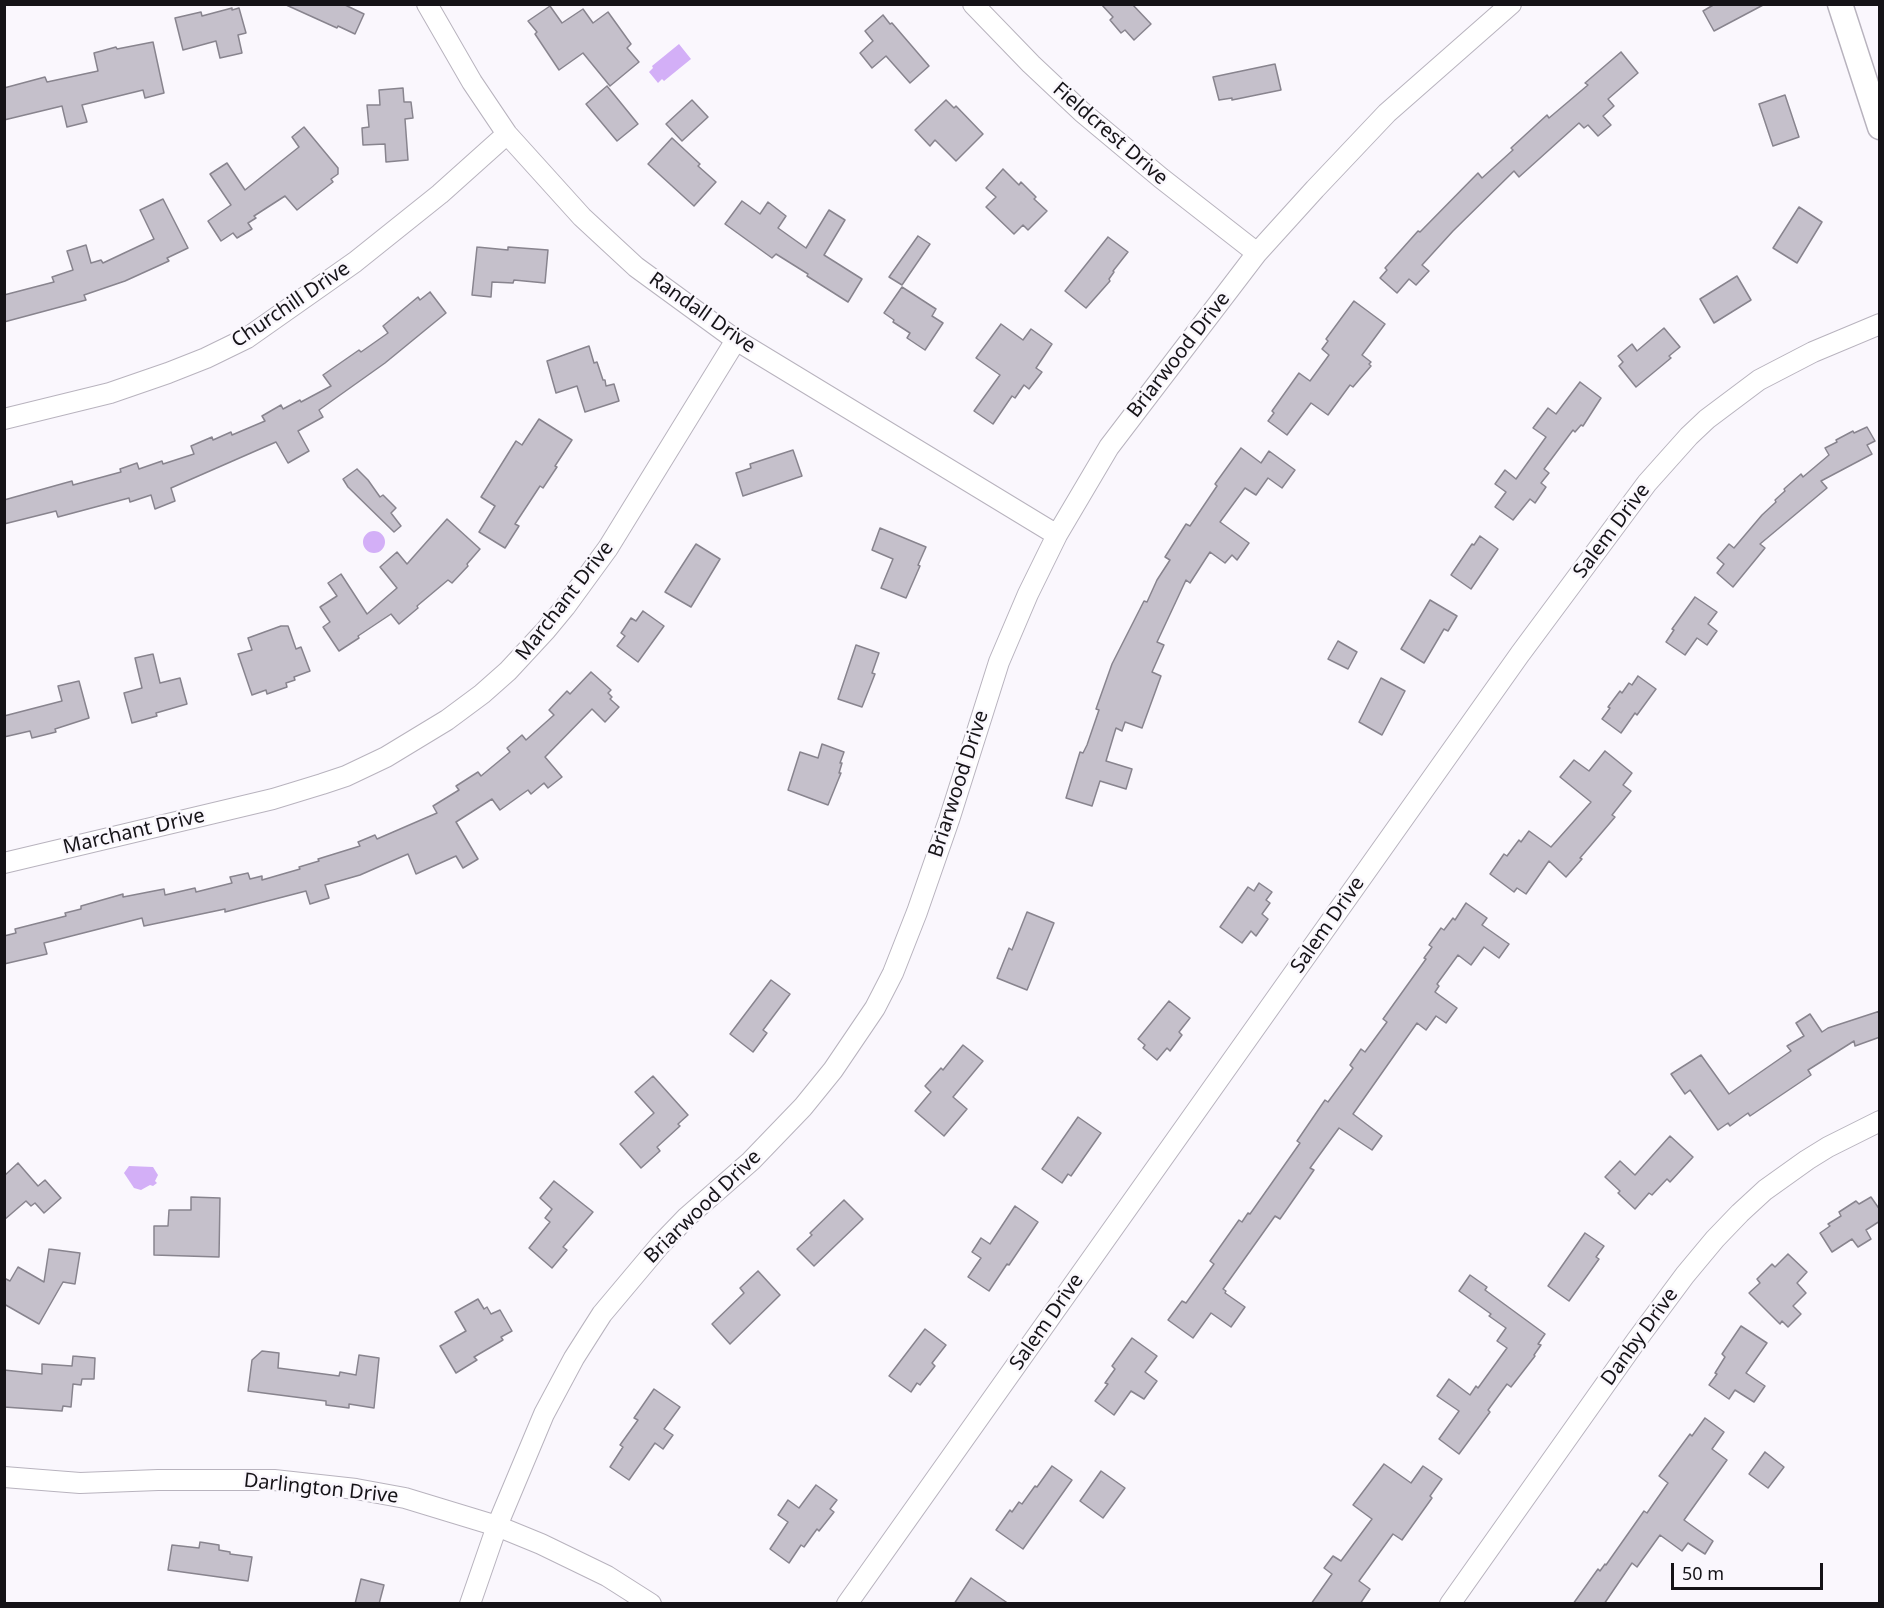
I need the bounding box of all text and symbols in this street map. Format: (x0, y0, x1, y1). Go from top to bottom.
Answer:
street label: Fieldcrest Drive (1048, 78, 1172, 190)
street label: Churchill Drive (227, 257, 355, 353)
street label: Randall Drive (644, 267, 760, 359)
street label: Briarwood Drive (1123, 287, 1235, 423)
street label: Salem Drive (1569, 479, 1655, 583)
street label: Marchant Drive (511, 537, 619, 665)
street label: Briarwood Drive (924, 708, 994, 860)
street label: Marchant Drive (61, 804, 207, 860)
street label: Salem Drive (1286, 872, 1370, 978)
street label: Briarwood Drive (640, 1145, 766, 1269)
street label: Salem Drive (1005, 1269, 1089, 1375)
street label: Danby Drive (1597, 1283, 1683, 1391)
street label: Darlington Drive (242, 1469, 400, 1509)
scale bar (1674, 1551, 1826, 1589)
text: 50 m (1682, 1561, 1724, 1585)

